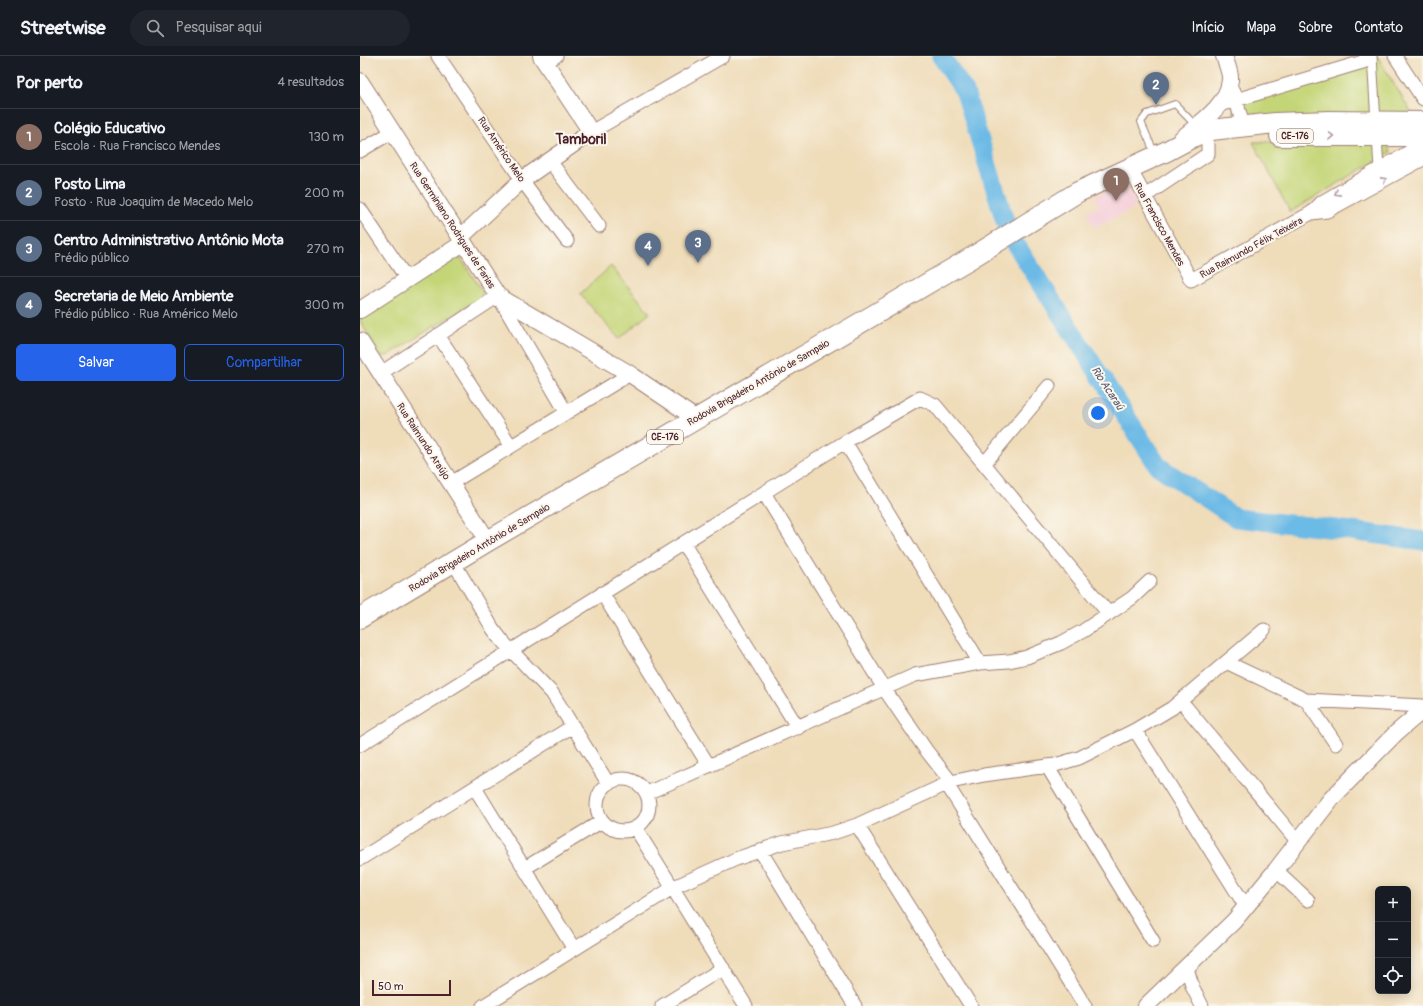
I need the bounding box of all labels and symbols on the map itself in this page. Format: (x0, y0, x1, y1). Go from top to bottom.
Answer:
pin: 2 (1143, 72, 1169, 105)
street label: Rua Américo Melo (475, 115, 528, 185)
road number: CE-176 (1277, 129, 1313, 143)
district label: Tamboril (554, 131, 607, 148)
one-way arrow (1328, 132, 1334, 140)
street label: Rua Germiniano Rodrigues de Farias (407, 160, 498, 291)
pin: 1 (1103, 168, 1129, 201)
one-way arrow (1380, 177, 1387, 185)
street label: Rua Francisco Mendes (1131, 181, 1187, 269)
one-way arrow (1334, 189, 1342, 196)
street label: Rua Raimundo Félix Teixeira (1198, 214, 1305, 281)
pin: 3 (685, 230, 711, 263)
pin: 4 (635, 233, 661, 266)
street label: Rodovia Brigadeiro Antônio de Sampaio (685, 337, 832, 429)
water label: Rio Acaraú (1089, 364, 1127, 414)
street label: Rua Raimundo Araújo (394, 401, 453, 483)
your location (1088, 403, 1108, 423)
road number: CE-176 (647, 430, 683, 444)
street label: Rodovia Brigadeiro Antônio de Sampaio (407, 501, 553, 595)
scale bar (372, 978, 451, 997)

